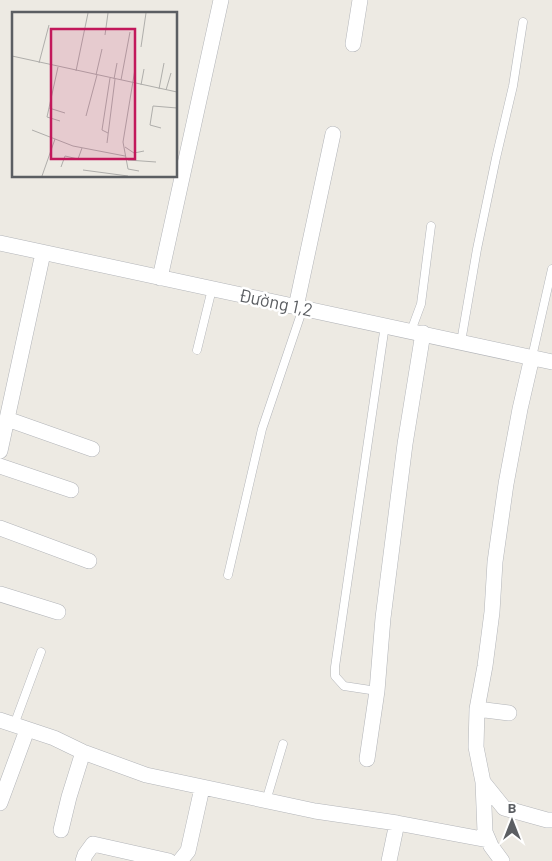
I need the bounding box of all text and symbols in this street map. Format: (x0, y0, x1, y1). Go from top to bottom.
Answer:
inset map (12, 12, 178, 178)
street label: Đường 1,2 (237, 283, 315, 321)
north arrow (487, 796, 537, 846)
text: B (508, 799, 516, 816)

